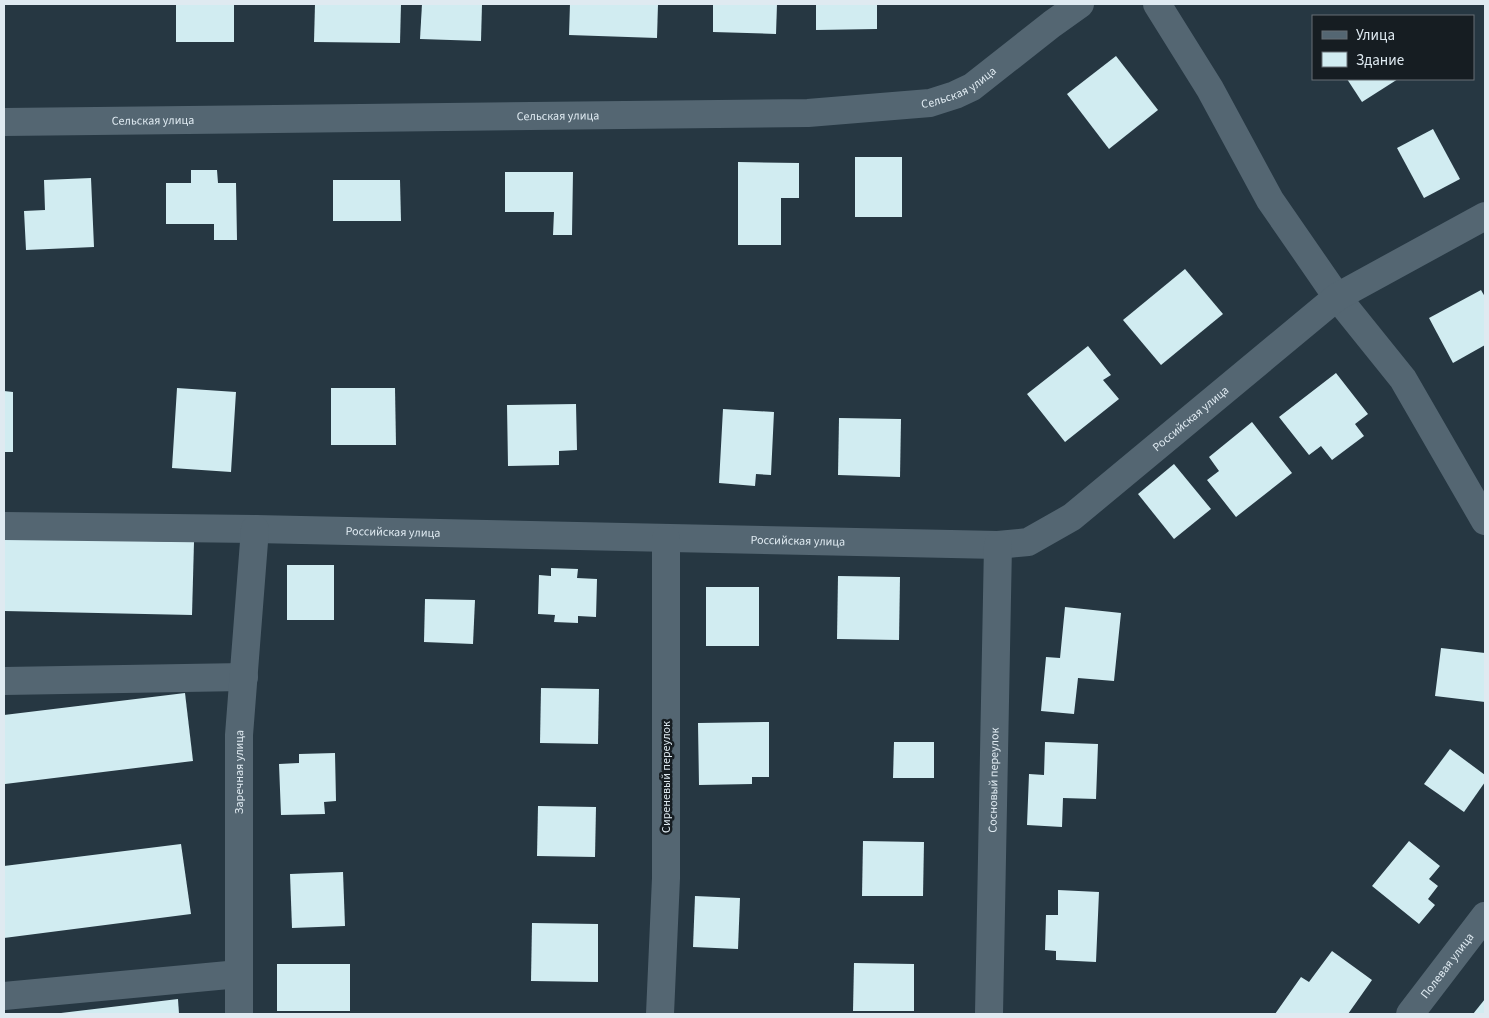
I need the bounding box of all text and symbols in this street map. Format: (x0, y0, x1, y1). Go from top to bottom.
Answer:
legend (1312, 15, 1474, 80)
text: Улица (1356, 25, 1395, 46)
text: Здание (1356, 50, 1404, 71)
street label: Сельская улица (921, 63, 1000, 112)
street label: Сельская улица (517, 107, 599, 125)
street label: Сельская улица (112, 111, 194, 129)
street label: Российская улица (1149, 382, 1232, 455)
street label: Российская улица (345, 522, 441, 541)
street label: Российская улица (750, 531, 845, 550)
street label: Сиреневый переулок (658, 721, 675, 833)
street label: Сосновый переулок (984, 727, 1003, 833)
street label: Заречная улица (230, 729, 248, 814)
street label: Полевая улица (1416, 929, 1478, 1002)

